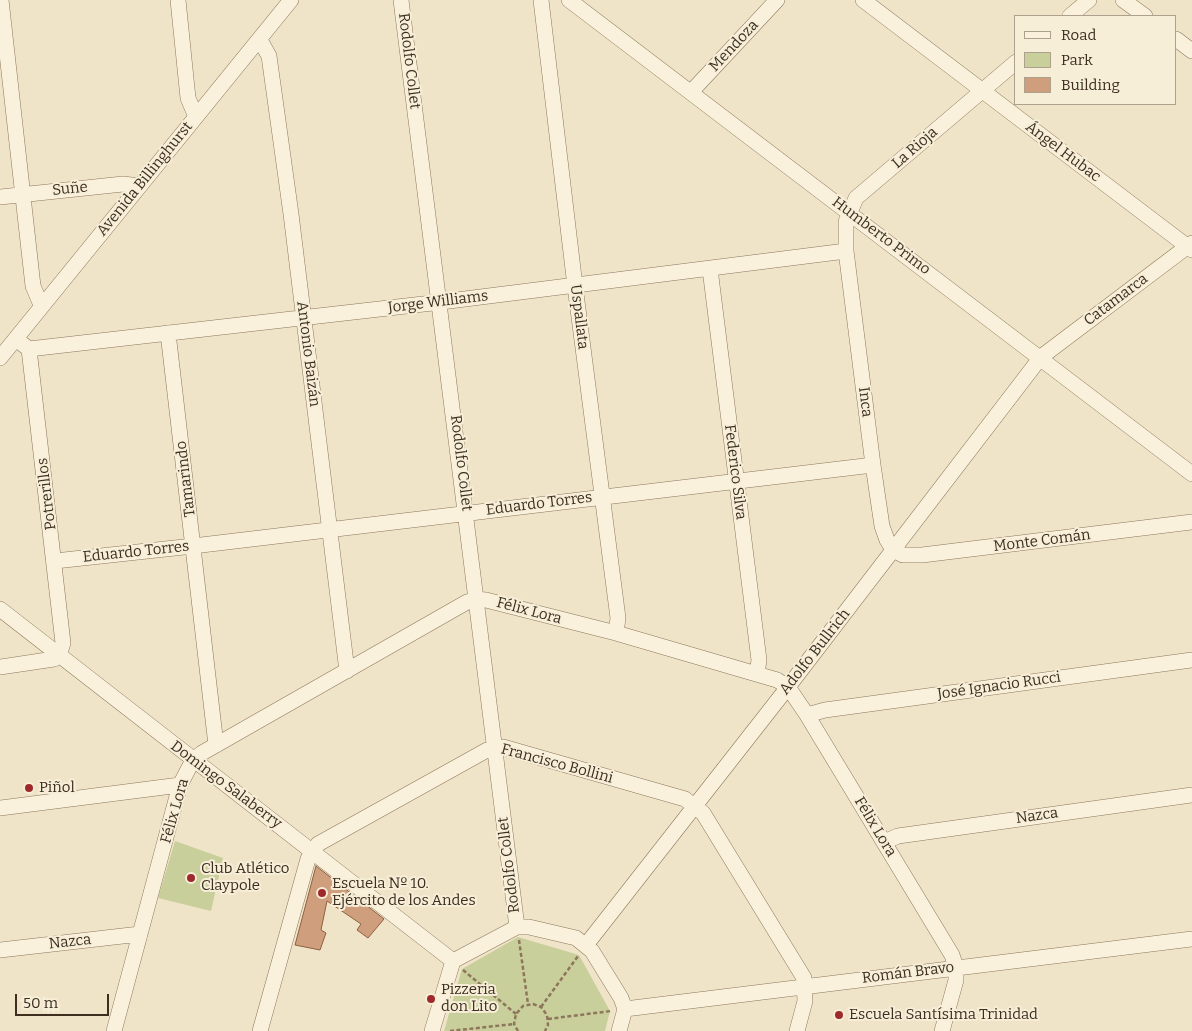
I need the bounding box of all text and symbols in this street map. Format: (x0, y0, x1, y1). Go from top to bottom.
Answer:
street label: Rodolfo Collet (394, 12, 424, 110)
legend (1014, 15, 1177, 105)
street label: Mendoza (706, 17, 762, 75)
text: Road (1061, 26, 1096, 44)
text: Park (1061, 51, 1093, 69)
text: Building (1061, 76, 1120, 94)
street label: Avenida Billinghurst (93, 118, 197, 240)
street label: Ángel Hubac (1022, 118, 1104, 186)
street label: La Rioja (889, 123, 941, 173)
street label: Suñe (51, 178, 89, 200)
street label: Humberto Primo (828, 193, 934, 279)
street label: Catamarca (1080, 270, 1152, 330)
street label: Uspallata (566, 283, 592, 351)
street label: Jorge Williams (387, 287, 489, 317)
street label: Antonio Baizán (293, 300, 323, 408)
street label: Inca (854, 386, 876, 418)
street label: Rodolfo Collet (446, 414, 476, 512)
street label: Federico Silva (720, 423, 750, 521)
street label: Tamarindo (172, 440, 200, 518)
street label: Potrerillos (34, 457, 60, 531)
street label: Eduardo Torres (485, 489, 593, 519)
street label: Monte Comán (992, 526, 1092, 556)
street label: Eduardo Torres (82, 537, 190, 567)
street label: Félix Lora (494, 594, 564, 628)
street label: Adolfo Bullrich (776, 606, 854, 698)
street label: José Ignacio Rucci (936, 668, 1062, 704)
street label: Domingo Salaberry (167, 737, 285, 833)
street label: Francisco Bollini (499, 740, 615, 788)
street label: Félix Lora (157, 776, 193, 846)
place label: Piñol (39, 779, 75, 797)
marker: Piñol (23, 782, 35, 794)
street label: Félix Lora (850, 794, 900, 860)
street label: Nazca (1015, 804, 1059, 828)
street label: Rodolfo Collet (494, 816, 524, 914)
place label: Club Atlético Claypole (201, 860, 289, 895)
marker: Club Atlético Claypole (185, 872, 197, 884)
place label: Escuela Nº 10. Ejército de los Andes (332, 875, 476, 910)
marker: Escuela Nº 10. Ejército de los Andes (316, 887, 328, 899)
street label: Nazca (48, 931, 92, 953)
street label: Román Bravo (861, 958, 955, 988)
place label: Pizzeria don Lito (441, 981, 497, 1016)
scale bar (18, 984, 111, 1016)
marker: Pizzeria don Lito (425, 993, 437, 1005)
text: 50 m (23, 994, 58, 1012)
place label: Escuela Santísima Trinidad (849, 1006, 1038, 1024)
marker: Escuela Santísima Trinidad (833, 1009, 845, 1021)

